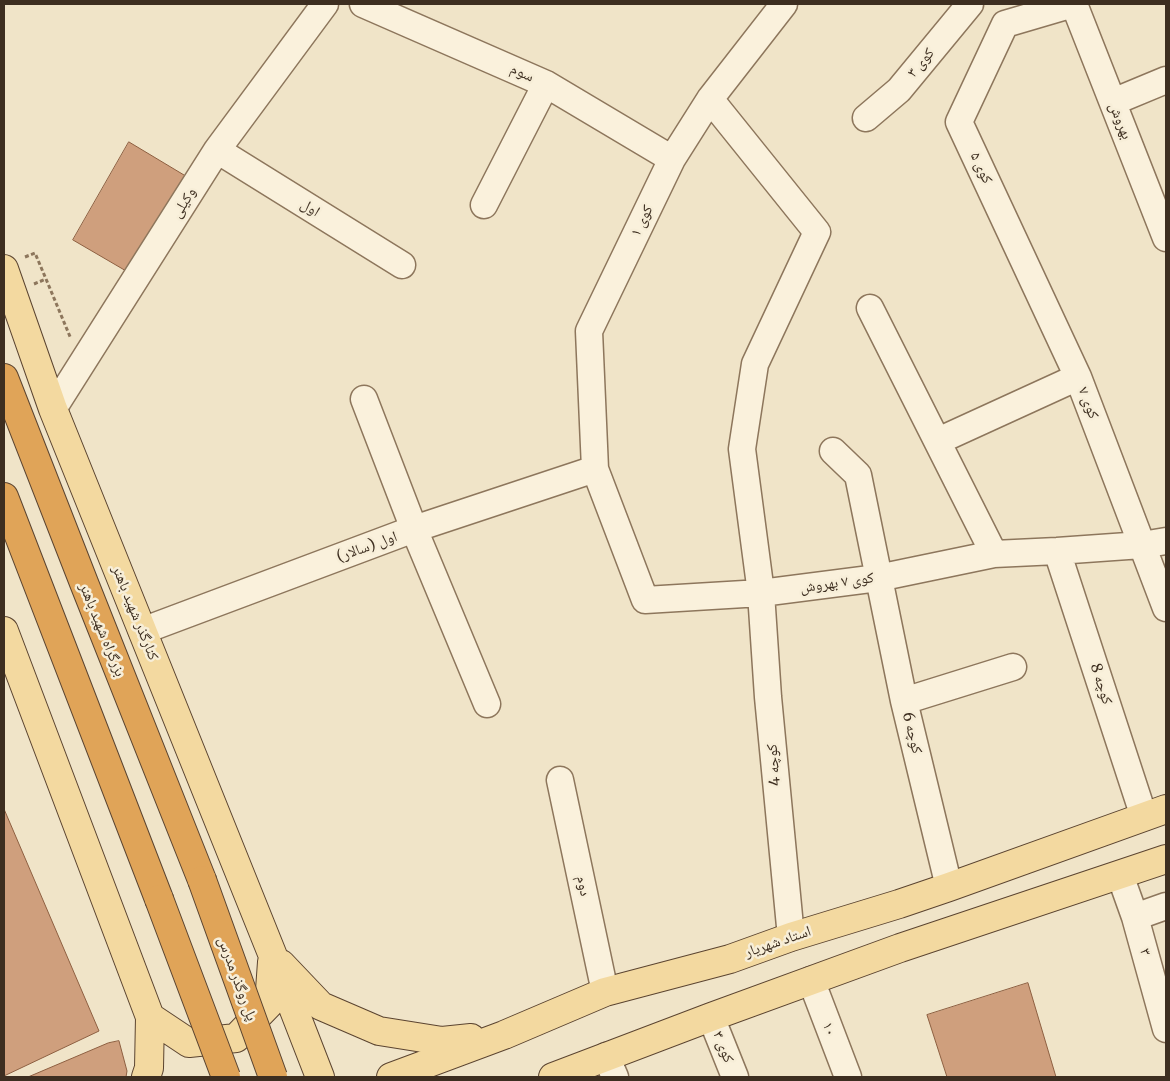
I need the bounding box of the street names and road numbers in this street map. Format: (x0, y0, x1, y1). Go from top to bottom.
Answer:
street label: کوی ۳ (904, 45, 938, 81)
street label: سوم (507, 60, 537, 86)
street label: بهروش (1105, 100, 1135, 142)
street label: کوی ۵ (966, 149, 996, 187)
street label: وکیلی (168, 184, 200, 222)
street label: اول (297, 195, 323, 221)
street label: کوی ۱ (627, 202, 657, 240)
street label: کوی ۷ (1074, 384, 1102, 422)
street label: اول (سالار) (334, 528, 400, 566)
street label: کنارگذر شهید باهنر (108, 563, 162, 663)
street label: کوی ۷ بهروش (799, 569, 875, 597)
street label: بزرگراه شهید باهنر (75, 581, 129, 679)
street label: کوچه 8 (1086, 661, 1116, 707)
street label: کوچه 6 (898, 710, 926, 756)
street label: کوچه 4 (763, 743, 785, 787)
street label: دوم (572, 874, 594, 898)
street label: استاد شهریار (743, 922, 813, 962)
street label: پل روگذر مدرس (213, 935, 261, 1023)
street label: ۳ (1135, 946, 1155, 958)
street label: ۱۰ (818, 1019, 840, 1039)
street label: کوی ۳ (709, 1028, 737, 1066)

